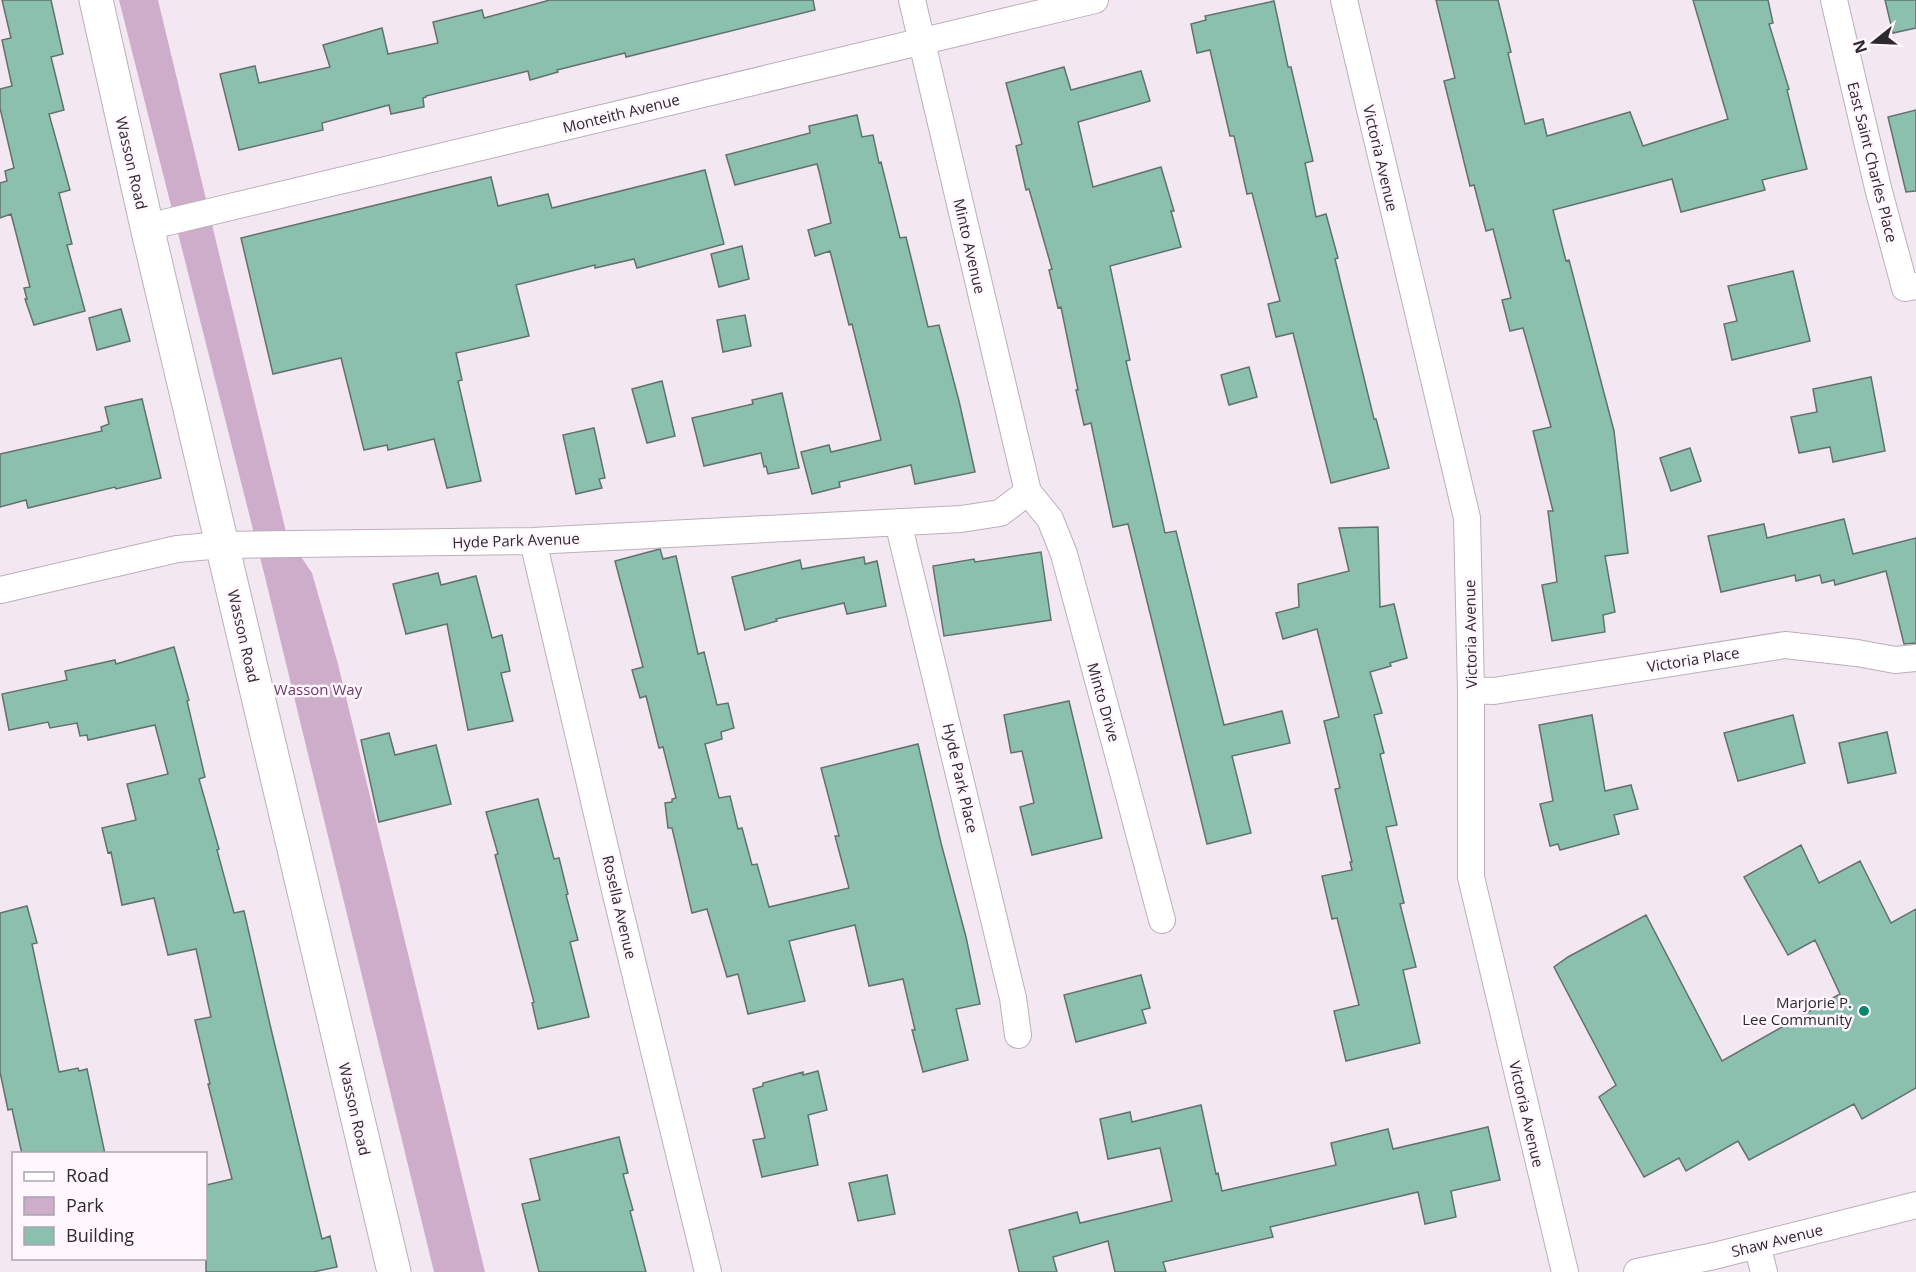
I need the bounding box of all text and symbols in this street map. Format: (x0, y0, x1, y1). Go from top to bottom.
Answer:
north arrow (1844, 12, 1904, 72)
text: N (1847, 37, 1872, 56)
street label: East Saint Charles Place (1843, 80, 1903, 244)
street label: Monteith Avenue (560, 89, 682, 137)
street label: Victoria Avenue (1359, 103, 1403, 213)
street label: Wasson Road (112, 115, 152, 211)
street label: Minto Avenue (949, 197, 991, 295)
street label: Hyde Park Avenue (452, 528, 580, 552)
street label: Victoria Avenue (1459, 580, 1481, 688)
street label: Wasson Road (224, 588, 264, 684)
street label: Victoria Place (1645, 642, 1741, 676)
street label: Minto Drive (1083, 660, 1125, 744)
park label: Wasson Way (274, 679, 363, 699)
street label: Hyde Park Place (939, 721, 983, 835)
street label: Rosella Avenue (598, 853, 642, 961)
place label: Marjorie P. Lee Community (1742, 992, 1852, 1029)
marker: Marjorie P. Lee Community (1857, 1004, 1871, 1018)
street label: Victoria Avenue (1505, 1059, 1549, 1169)
street label: Wasson Road (335, 1061, 375, 1157)
legend (12, 1152, 207, 1260)
text: Road (66, 1163, 109, 1187)
text: Park (66, 1193, 104, 1217)
street label: Shaw Avenue (1729, 1219, 1825, 1261)
text: Building (66, 1223, 134, 1247)

